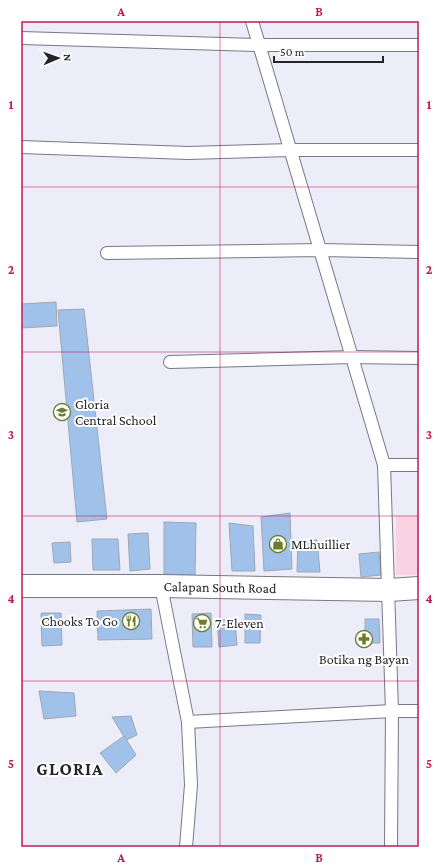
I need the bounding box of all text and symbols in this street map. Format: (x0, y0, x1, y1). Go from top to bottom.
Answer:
text: A (116, 4, 125, 19)
text: B (315, 4, 323, 19)
north arrow (38, 38, 78, 78)
scale bar (274, 38, 383, 64)
text: 50 m (280, 45, 305, 59)
text: N (62, 54, 74, 62)
text: 1 (9, 97, 14, 112)
text: 1 (427, 97, 432, 112)
text: 2 (8, 262, 15, 277)
text: 2 (426, 262, 433, 277)
place label: Gloria Central School (75, 396, 157, 428)
school or university icon: Gloria Central School (52, 402, 72, 422)
text: 3 (8, 427, 14, 442)
text: 3 (426, 427, 432, 442)
shop icon: MLhuillier (268, 534, 288, 554)
place label: MLhuillier (291, 536, 350, 552)
street label: Calapan South Road (163, 578, 277, 596)
text: 4 (7, 591, 15, 606)
text: 4 (425, 591, 433, 606)
restaurant icon: Chooks To Go (121, 611, 141, 631)
place label: Chooks To Go (41, 613, 118, 629)
supermarket icon: 7-Eleven (192, 613, 212, 633)
place label: 7-Eleven (215, 615, 264, 631)
pharmacy icon: Botika ng Bayan (354, 629, 374, 649)
place label: Botika ng Bayan (319, 651, 409, 667)
text: 5 (8, 756, 14, 771)
text: 5 (426, 756, 432, 771)
district label: GLORIA (36, 759, 104, 779)
text: A (116, 850, 125, 865)
text: B (315, 850, 323, 865)

